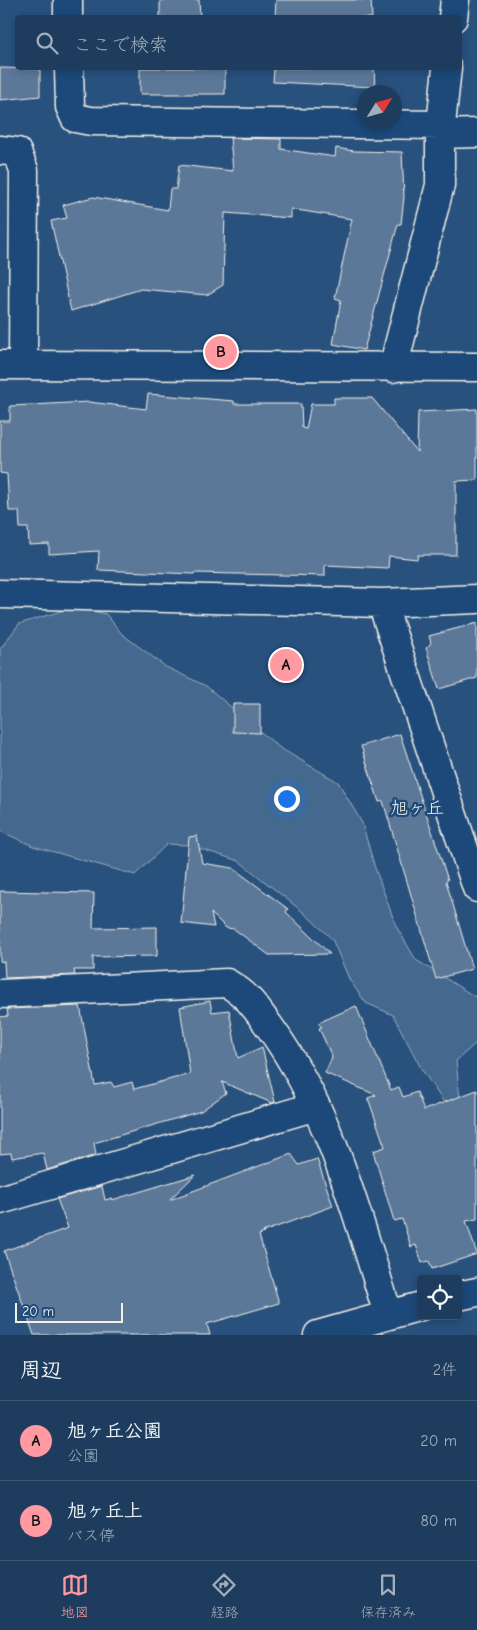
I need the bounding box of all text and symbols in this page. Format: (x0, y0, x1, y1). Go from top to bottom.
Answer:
search box (15, 15, 462, 70)
icon: search (33, 29, 61, 57)
text: ここで検索 (73, 34, 168, 56)
north arrow (357, 85, 402, 130)
pin: B (205, 333, 237, 371)
pin: A (270, 646, 302, 684)
your location (274, 786, 300, 812)
district label: 旭ヶ丘 (390, 798, 444, 819)
map controls (417, 1275, 462, 1320)
button: locate (417, 1275, 462, 1320)
scale bar (15, 1300, 122, 1323)
text: 20 m (22, 1303, 54, 1320)
text: 周辺 (20, 1358, 62, 1382)
text: 2件 (433, 1361, 457, 1379)
text: 旭ヶ丘公園 (67, 1420, 162, 1442)
text: A (32, 1432, 40, 1450)
text: 20 m (420, 1432, 457, 1450)
text: 公園 (67, 1447, 99, 1465)
text: 旭ヶ丘上 (67, 1500, 143, 1522)
text: B (31, 1512, 41, 1530)
text: 80 m (420, 1512, 457, 1530)
text: バス停 (67, 1527, 115, 1545)
tab: 地図 (61, 1571, 89, 1621)
tab: 経路 (210, 1571, 238, 1621)
tab: 保存済み (360, 1571, 416, 1621)

